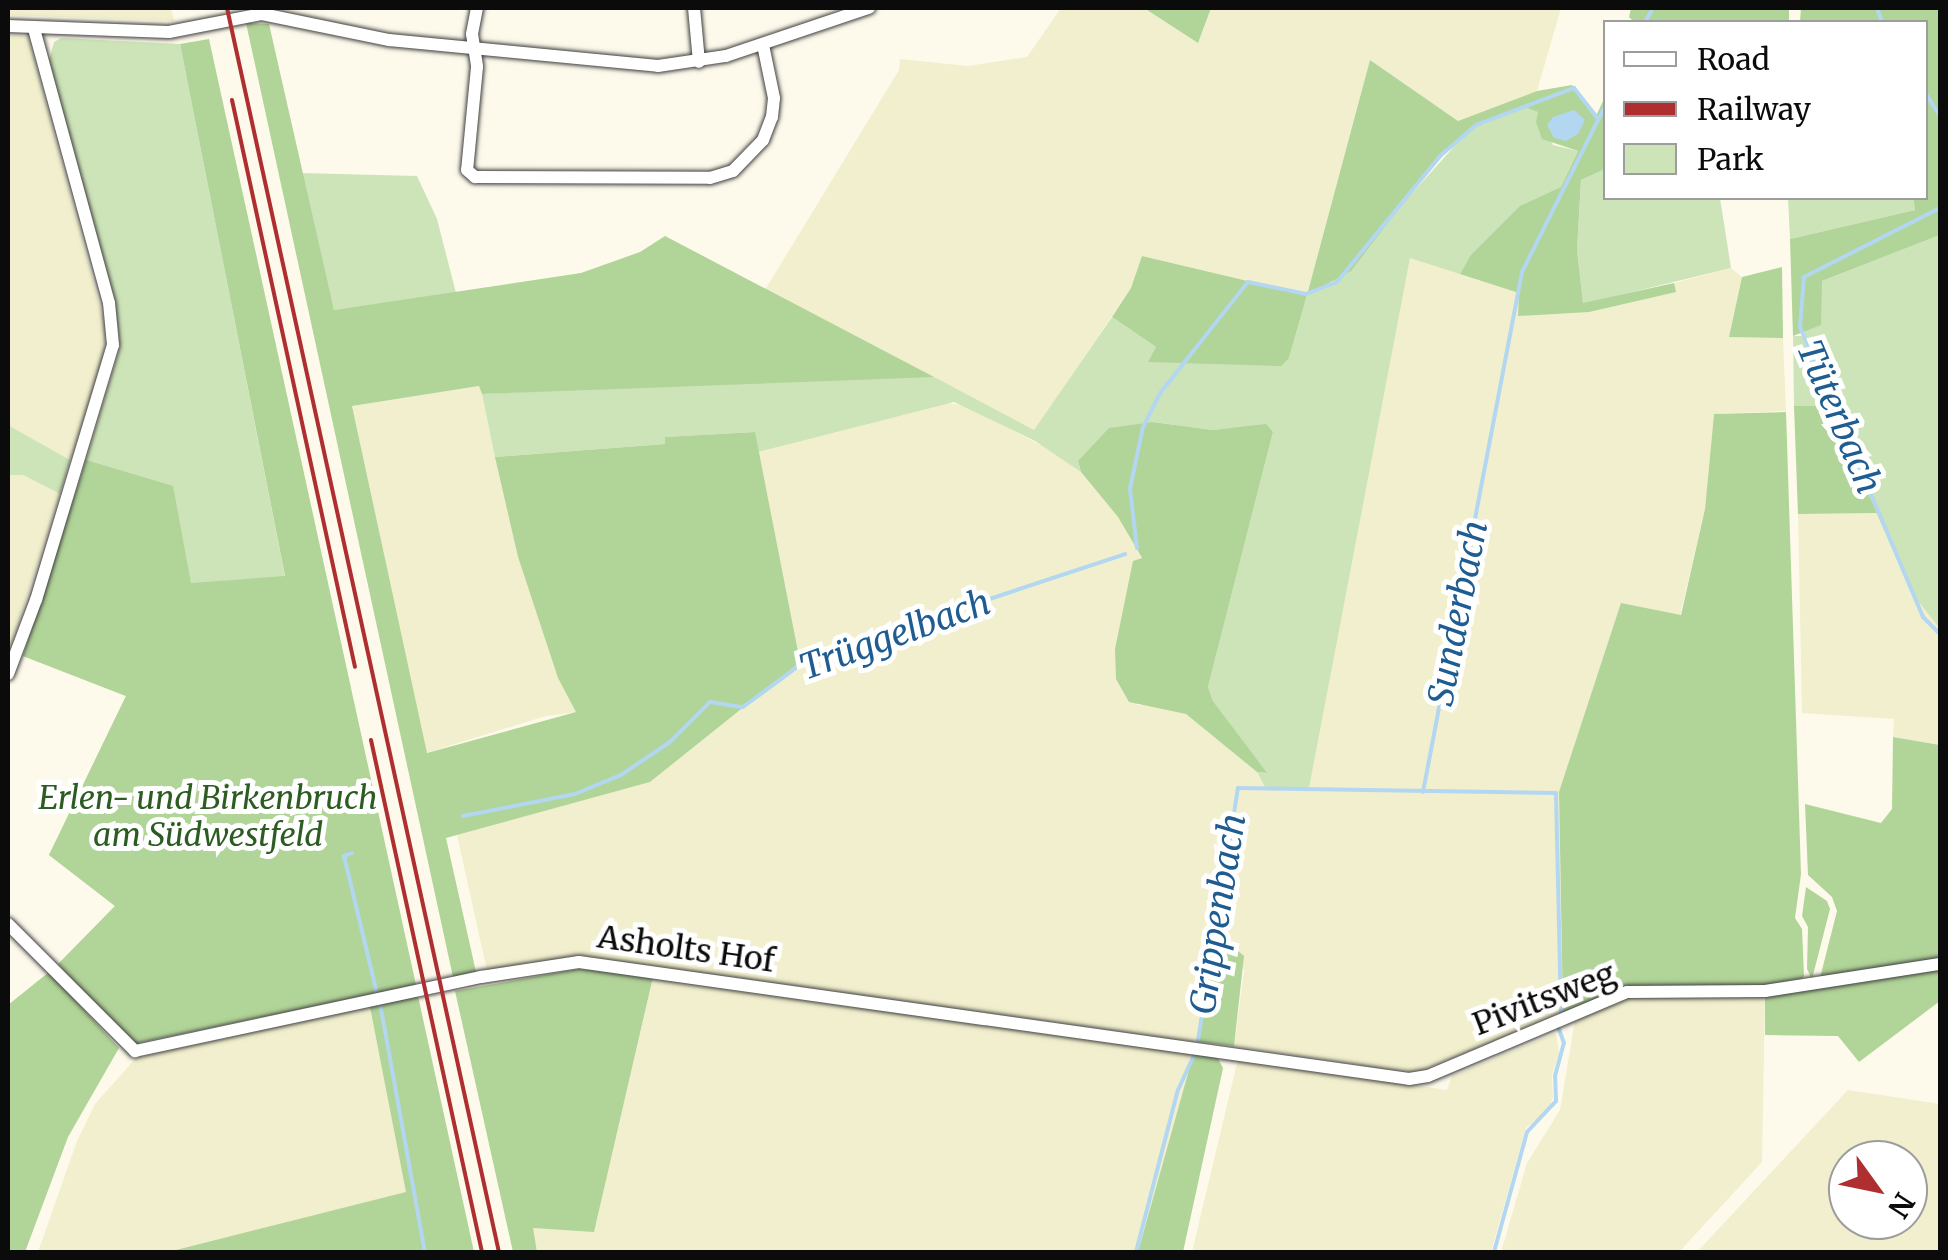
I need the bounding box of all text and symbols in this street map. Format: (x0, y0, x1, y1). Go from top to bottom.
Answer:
legend (1603, 20, 1928, 200)
text: Road (1697, 40, 1770, 78)
text: Railway (1697, 90, 1811, 128)
text: Park (1697, 140, 1764, 178)
water label: Tüterbach (1788, 334, 1890, 500)
water label: Sunderbach (1419, 517, 1497, 709)
water label: Trüggelbach (794, 581, 996, 689)
park label: Erlen- und Birkenbruch am Südwestfeld (38, 780, 378, 855)
water label: Grippenbach (1181, 811, 1255, 1017)
street label: Asholts Hof (595, 918, 777, 980)
street label: Pivitsweg (1467, 954, 1621, 1044)
north arrow (1828, 1140, 1928, 1240)
text: N (1880, 1186, 1923, 1224)

